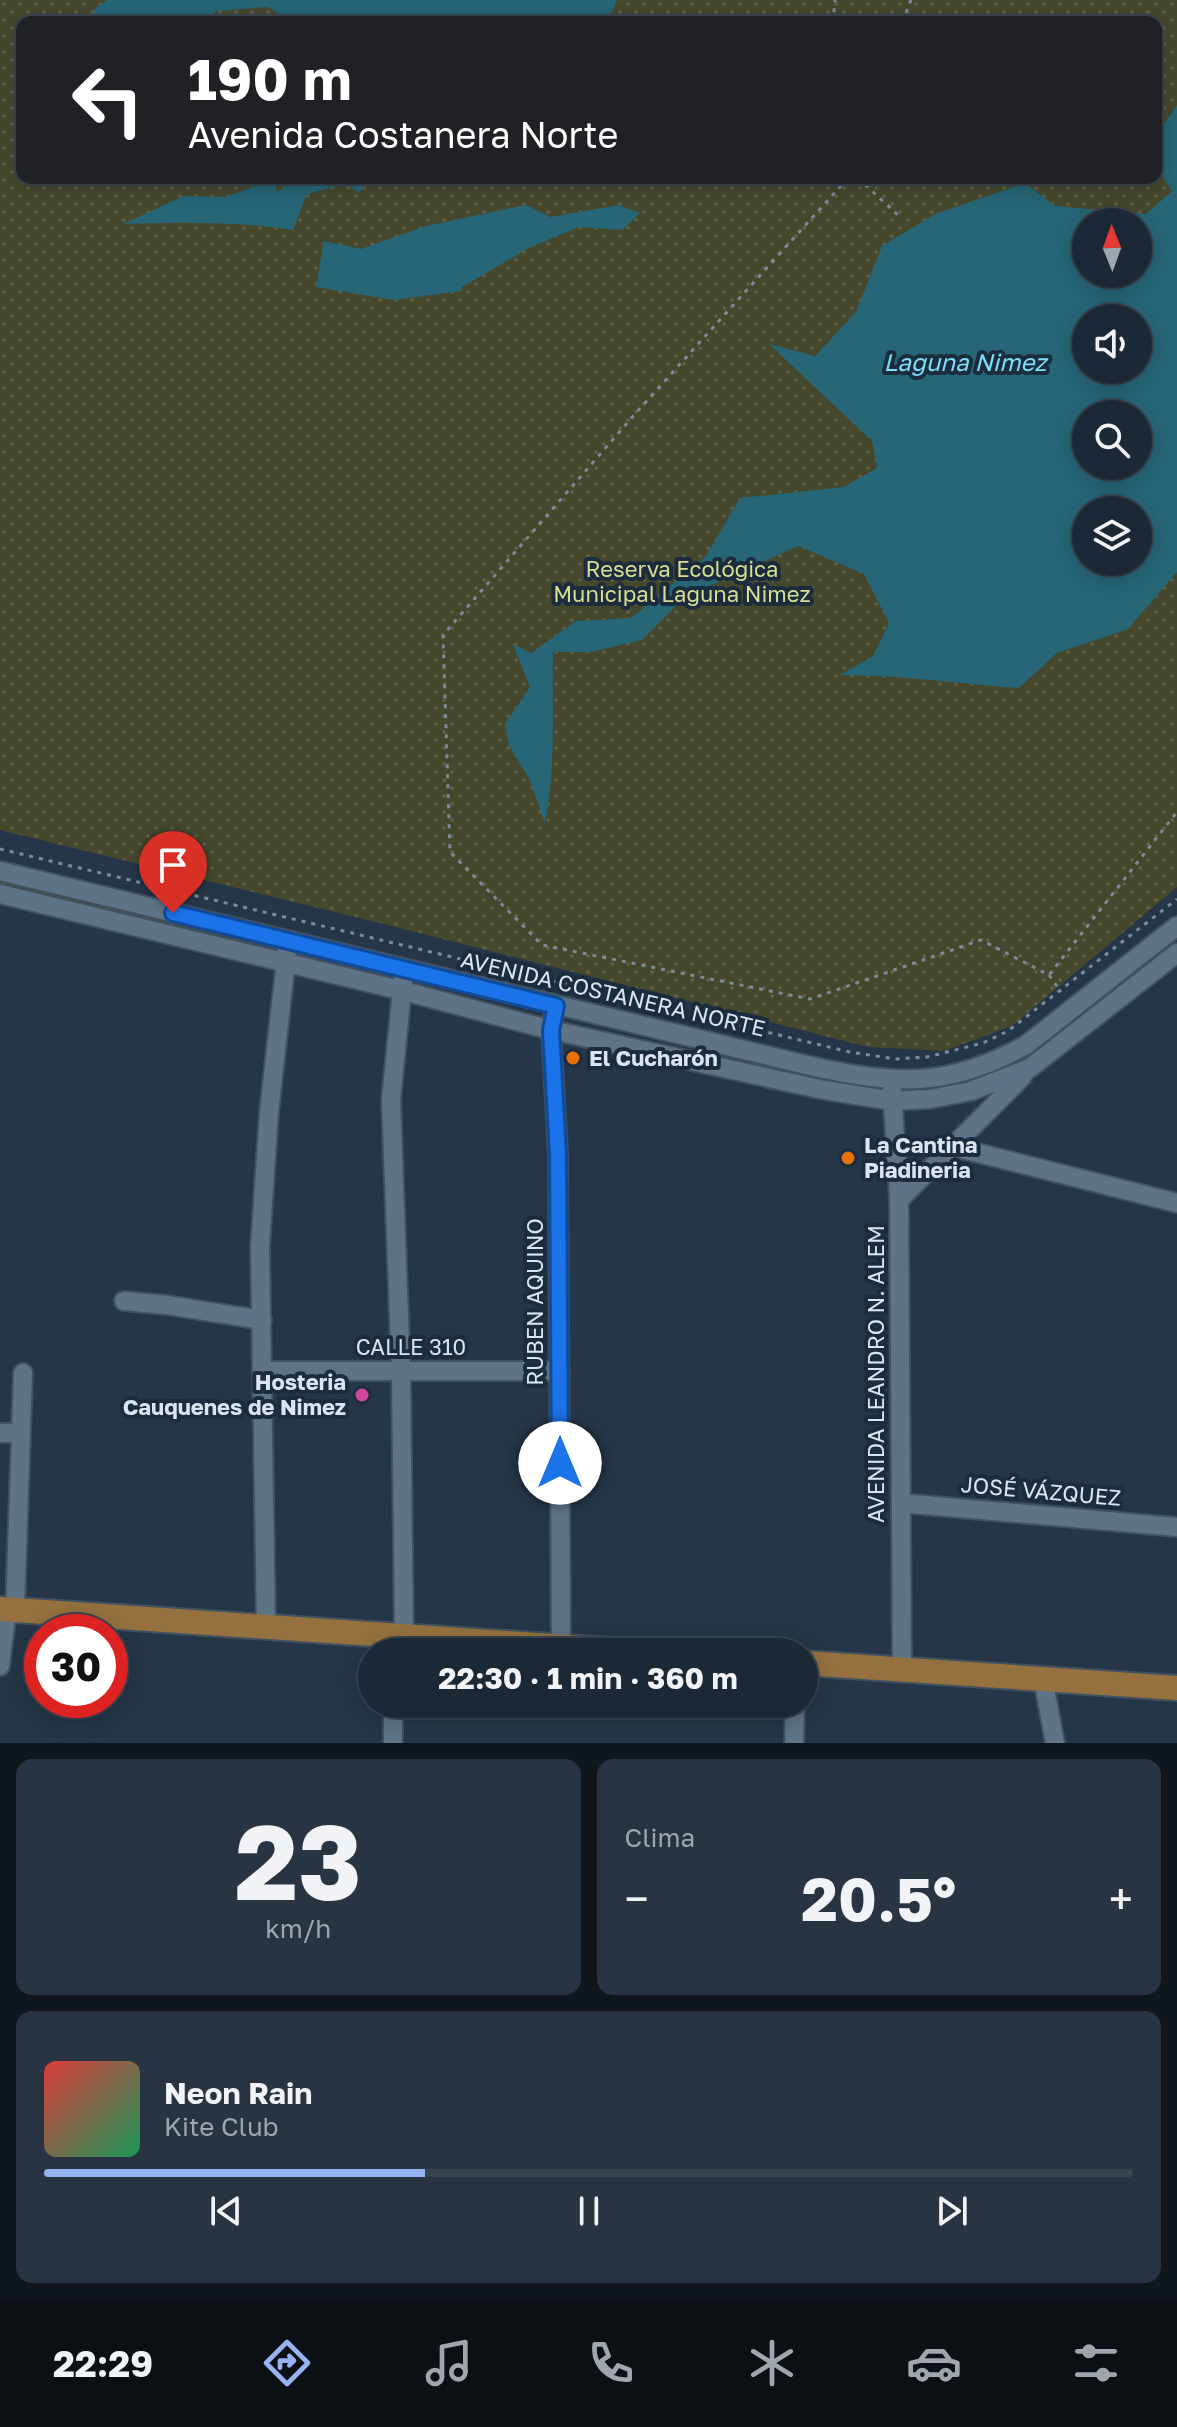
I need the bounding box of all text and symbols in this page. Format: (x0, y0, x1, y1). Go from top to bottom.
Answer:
text: 190 m (188, 45, 352, 112)
icon: left (56, 48, 160, 152)
text: Avenida Costanera Norte (188, 113, 619, 156)
north arrow (1072, 208, 1152, 288)
map controls (1072, 208, 1152, 576)
button: sound (1072, 304, 1152, 384)
water label: Laguna Nimez (883, 347, 1049, 377)
button: search (1072, 400, 1152, 480)
button: layers (1072, 496, 1152, 576)
park label: Reserva Ecológica Municipal Laguna Nimez (553, 555, 811, 607)
pin (139, 831, 207, 913)
icon: arrive (151, 843, 195, 887)
street label: AVENIDA COSTANERA NORTE (458, 945, 768, 1042)
place label: El Cucharón (589, 1044, 718, 1071)
marker: El Cucharón (564, 1049, 582, 1067)
place label: La Cantina Piadineria (864, 1131, 978, 1183)
marker: La Cantina Piadineria (839, 1149, 857, 1167)
street label: RUBEN AQUINO (521, 1218, 548, 1386)
street label: AVENIDA LEANDRO N. ALEM (862, 1225, 889, 1523)
street label: CALLE 310 (356, 1333, 466, 1360)
place label: Hosteria Cauquenes de Nimez (123, 1368, 346, 1420)
marker: Hosteria Cauquenes de Nimez (353, 1386, 371, 1404)
position arrow (518, 1421, 602, 1505)
street label: JOSÉ VÁZQUEZ (960, 1470, 1122, 1511)
speed limit sign: 30 (24, 1614, 128, 1718)
text: 22:30 · 1 min · 360 m (438, 1660, 738, 1696)
text: 23 (235, 1798, 362, 1923)
text: Clima (625, 1822, 695, 1853)
text: 20.5° (801, 1862, 956, 1934)
text: − (625, 1872, 649, 1925)
text: + (1109, 1872, 1133, 1925)
text: km/h (265, 1913, 331, 1944)
text: Neon Rain (164, 2075, 312, 2111)
text: Kite Club (164, 2111, 279, 2142)
icon: previous (204, 2189, 248, 2233)
icon: pause (567, 2189, 611, 2233)
icon: next (930, 2189, 974, 2233)
icon: directions (259, 2335, 315, 2391)
icon: music (421, 2335, 477, 2391)
icon: phone (583, 2335, 639, 2391)
icon: climate (744, 2335, 800, 2391)
icon: car (906, 2335, 962, 2391)
icon: filters (1068, 2335, 1124, 2391)
text: 22:29 (53, 2342, 153, 2385)

